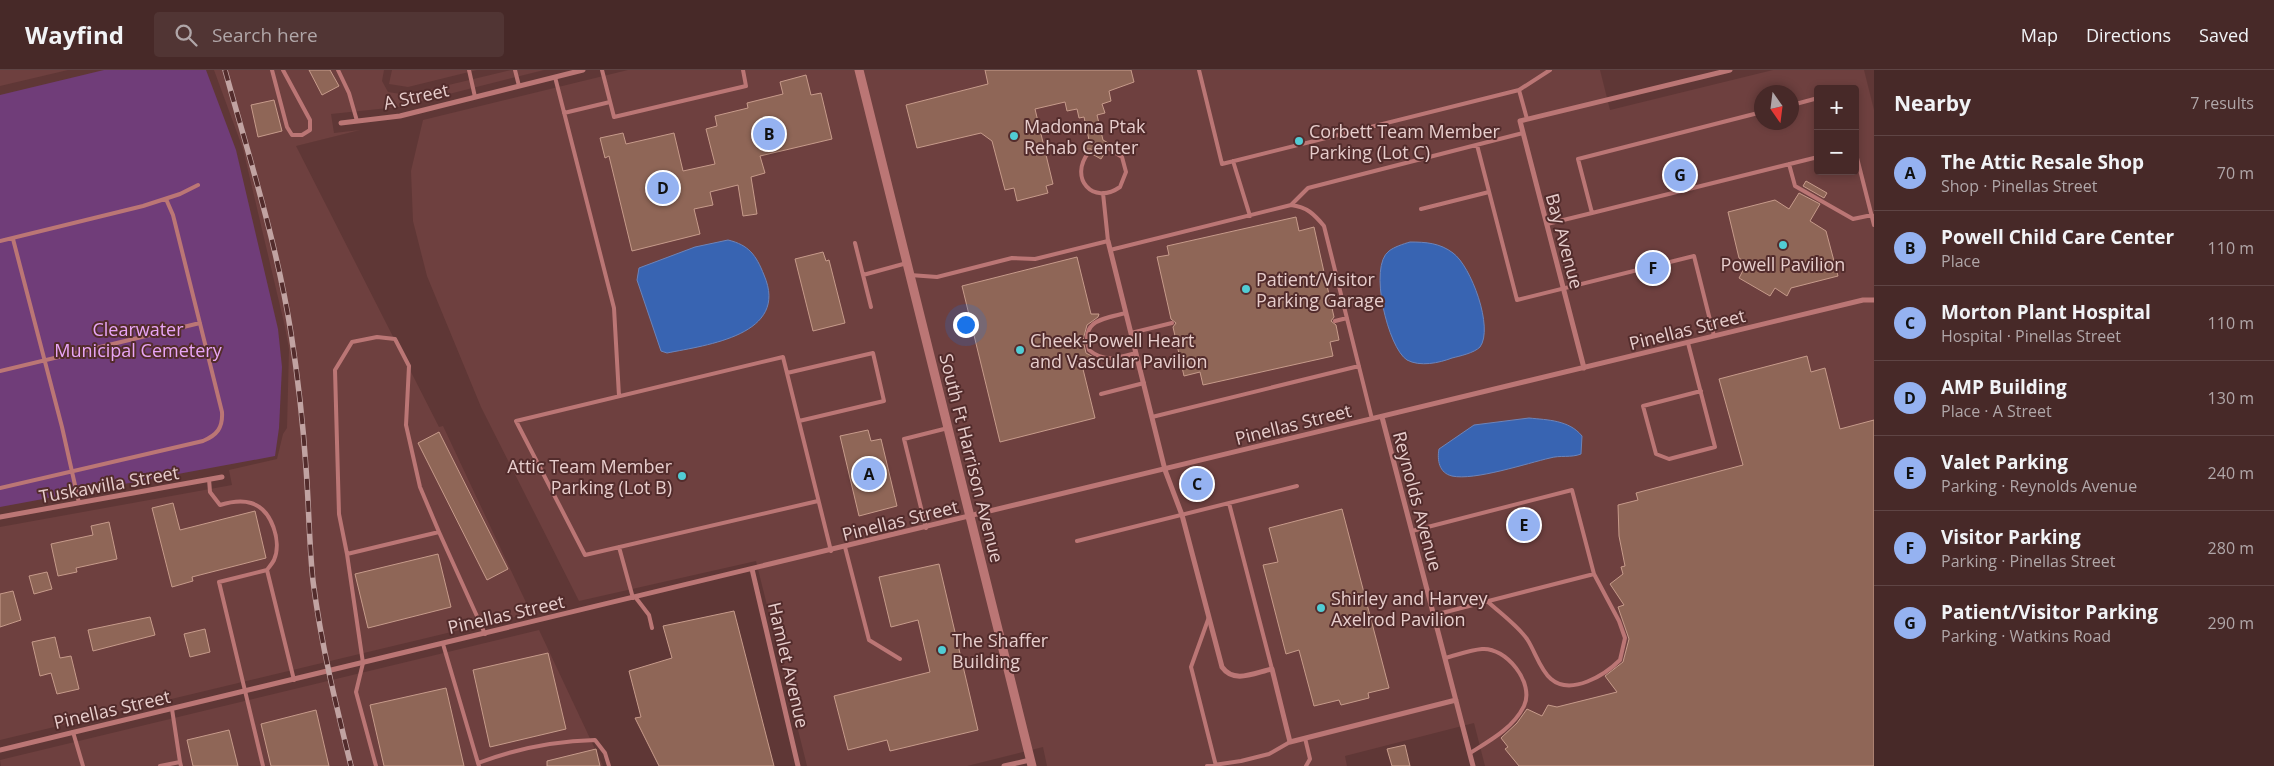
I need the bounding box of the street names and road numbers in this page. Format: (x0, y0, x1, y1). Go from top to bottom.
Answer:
street label: A Street (381, 77, 451, 115)
street label: Bay Avenue (1541, 191, 1589, 291)
street label: Pinellas Street (1626, 303, 1748, 355)
street label: South Ft Harrison Avenue (934, 351, 1010, 565)
street label: Pinellas Street (1232, 398, 1354, 450)
street label: Reynolds Avenue (1388, 429, 1448, 573)
street label: Tuskawilla Street (37, 460, 181, 508)
street label: Pinellas Street (839, 494, 961, 546)
street label: Pinellas Street (445, 589, 567, 639)
street label: Hamlet Avenue (763, 600, 815, 730)
street label: Pinellas Street (51, 684, 173, 734)

